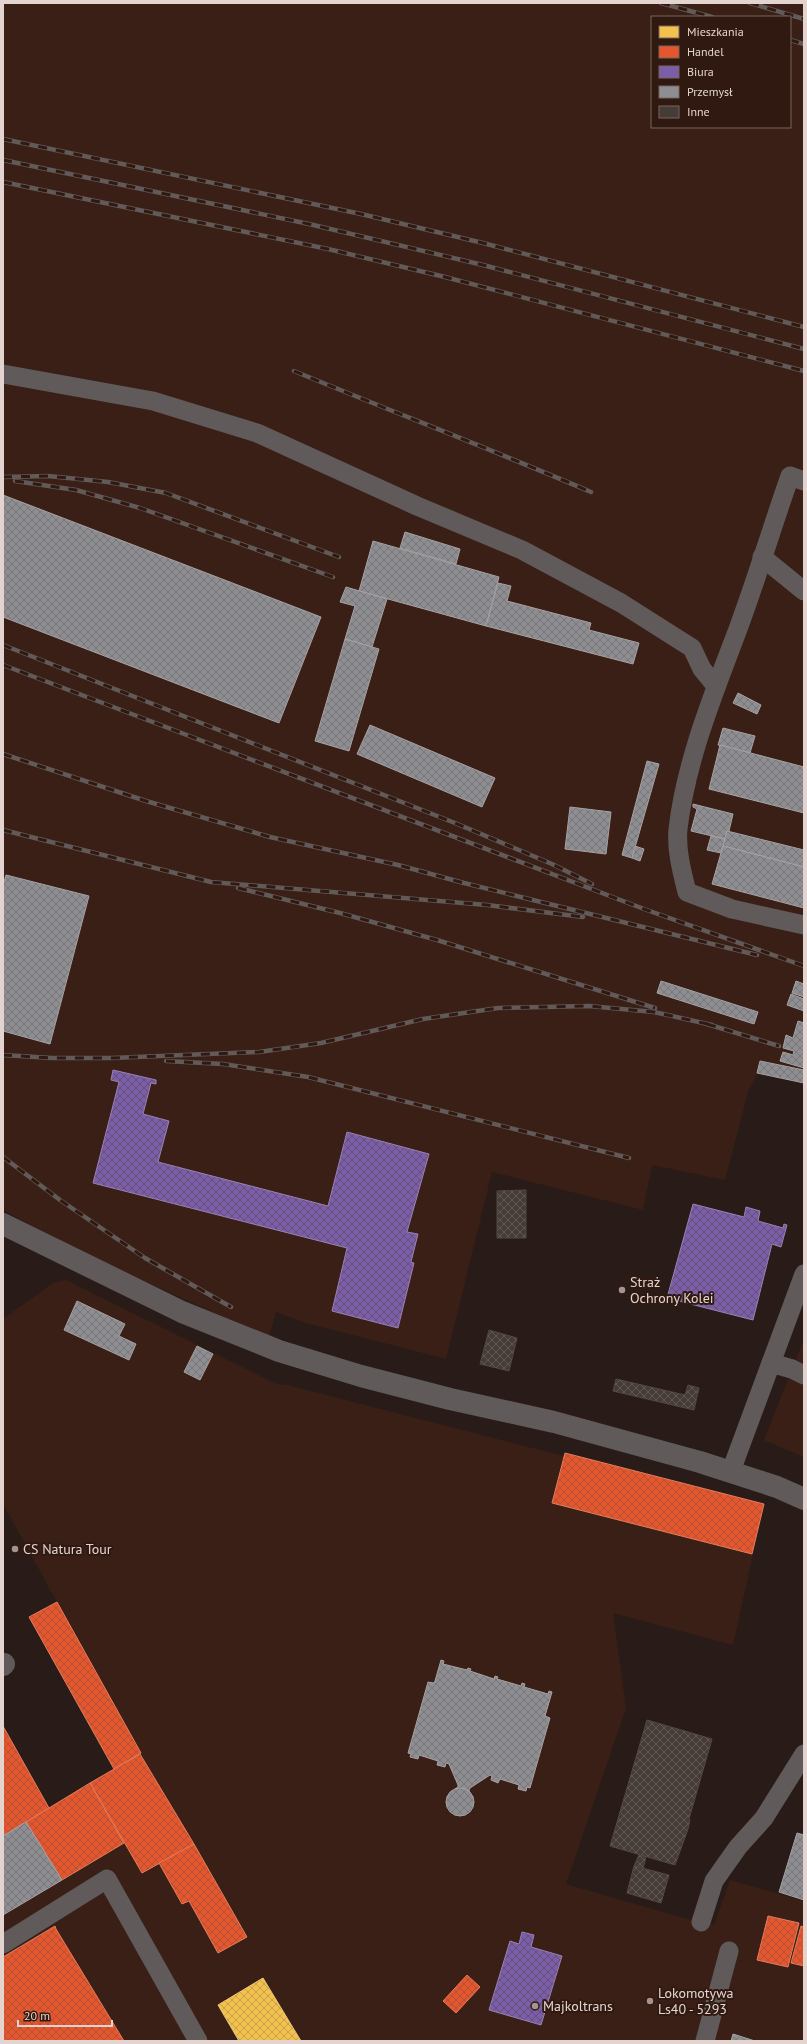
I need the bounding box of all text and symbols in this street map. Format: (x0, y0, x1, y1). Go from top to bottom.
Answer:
legend (651, 16, 791, 128)
text: Mieszkania (687, 24, 744, 39)
text: Handel (687, 44, 724, 59)
text: Biura (687, 64, 714, 79)
text: Przemysł (687, 84, 733, 99)
text: Inne (687, 104, 710, 119)
place label: Straż Ochrony Kolei (630, 1273, 714, 1307)
marker: Straż Ochrony Kolei (617, 1285, 627, 1295)
place label: CS Natura Tour (23, 1540, 112, 1558)
marker: CS Natura Tour (10, 1544, 20, 1554)
place label: Lokomotywa Ls40 - 5293 (658, 1984, 733, 2018)
marker: Lokomotywa Ls40 - 5293 (645, 1996, 655, 2006)
place label: Majkoltrans (543, 1997, 613, 2015)
marker: Majkoltrans (530, 2001, 540, 2011)
scale bar (18, 2002, 112, 2028)
text: 20 m (24, 2008, 50, 2023)

